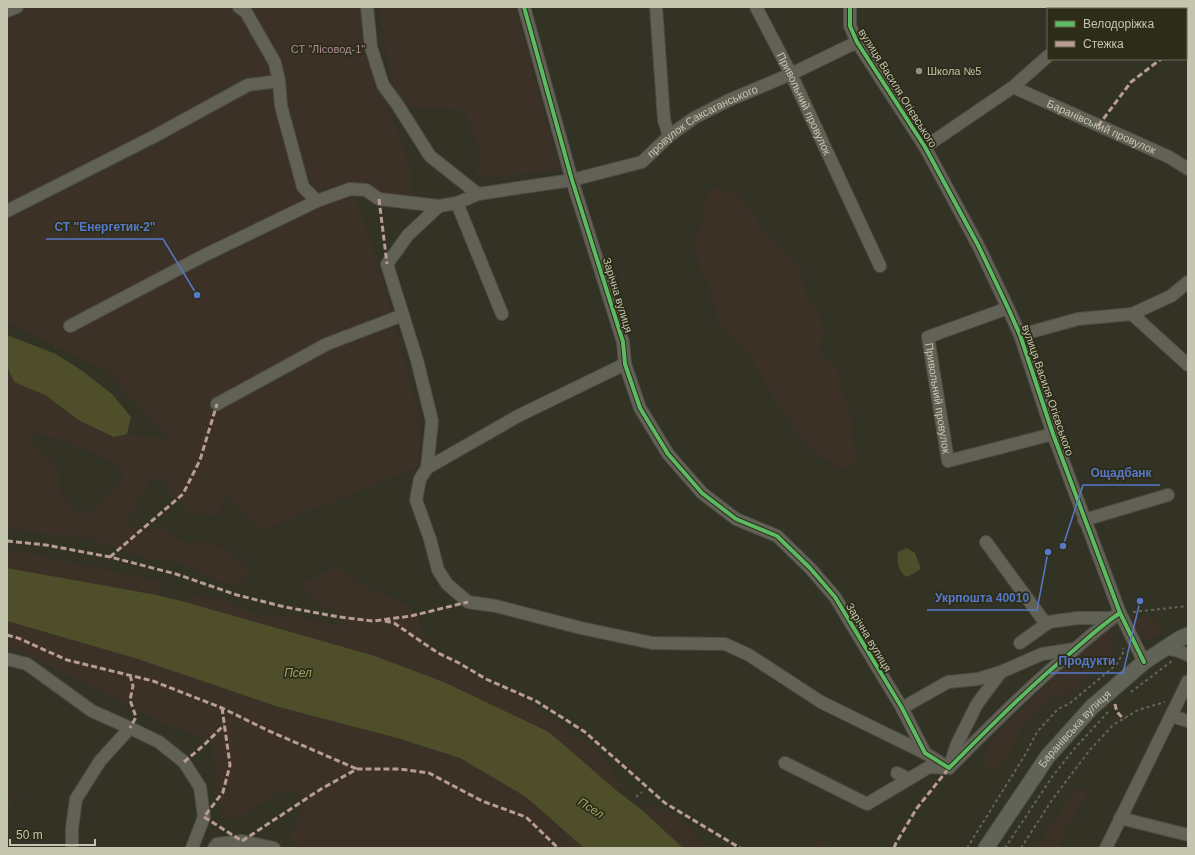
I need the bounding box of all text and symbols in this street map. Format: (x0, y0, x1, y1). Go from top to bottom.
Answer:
legend (1047, 8, 1187, 60)
text: Велодоріжка (1083, 17, 1154, 31)
street label: вулиця Василя Огієвського (856, 26, 940, 150)
text: Стежка (1083, 37, 1124, 51)
park label: СТ "Лісовод-1" (291, 43, 365, 55)
street label: Привольний провулок (775, 50, 834, 157)
place label: Школа №5 (927, 65, 981, 77)
marker: Школа №5 (914, 66, 924, 76)
street label: провулок Саксаганського (645, 83, 759, 160)
street label: Баранівський провулок (1045, 97, 1158, 156)
callout: СТ "Енергетик-2" (46, 215, 163, 239)
text: СТ "Енергетик-2" (54, 220, 156, 234)
street label: Зарічна вулиця (601, 256, 635, 334)
street label: вулиця Василя Огієвського (1020, 323, 1076, 457)
street label: Привольний провулок (923, 342, 953, 455)
callout: Ощадбанк (1083, 461, 1160, 485)
text: Ощадбанк (1090, 466, 1153, 480)
callout: Укрпошта 40010 (927, 586, 1037, 610)
text: Укрпошта 40010 (935, 591, 1029, 605)
street label: Зарічна вулиця (844, 600, 894, 674)
callout: Продукти (1050, 649, 1123, 673)
text: Продукти (1059, 654, 1115, 668)
water label: Псел (284, 666, 312, 680)
street label: Баранівська вулиця (1036, 688, 1113, 770)
water label: Псел (576, 795, 607, 821)
scale bar (10, 821, 95, 847)
text: 50 m (16, 828, 43, 842)

